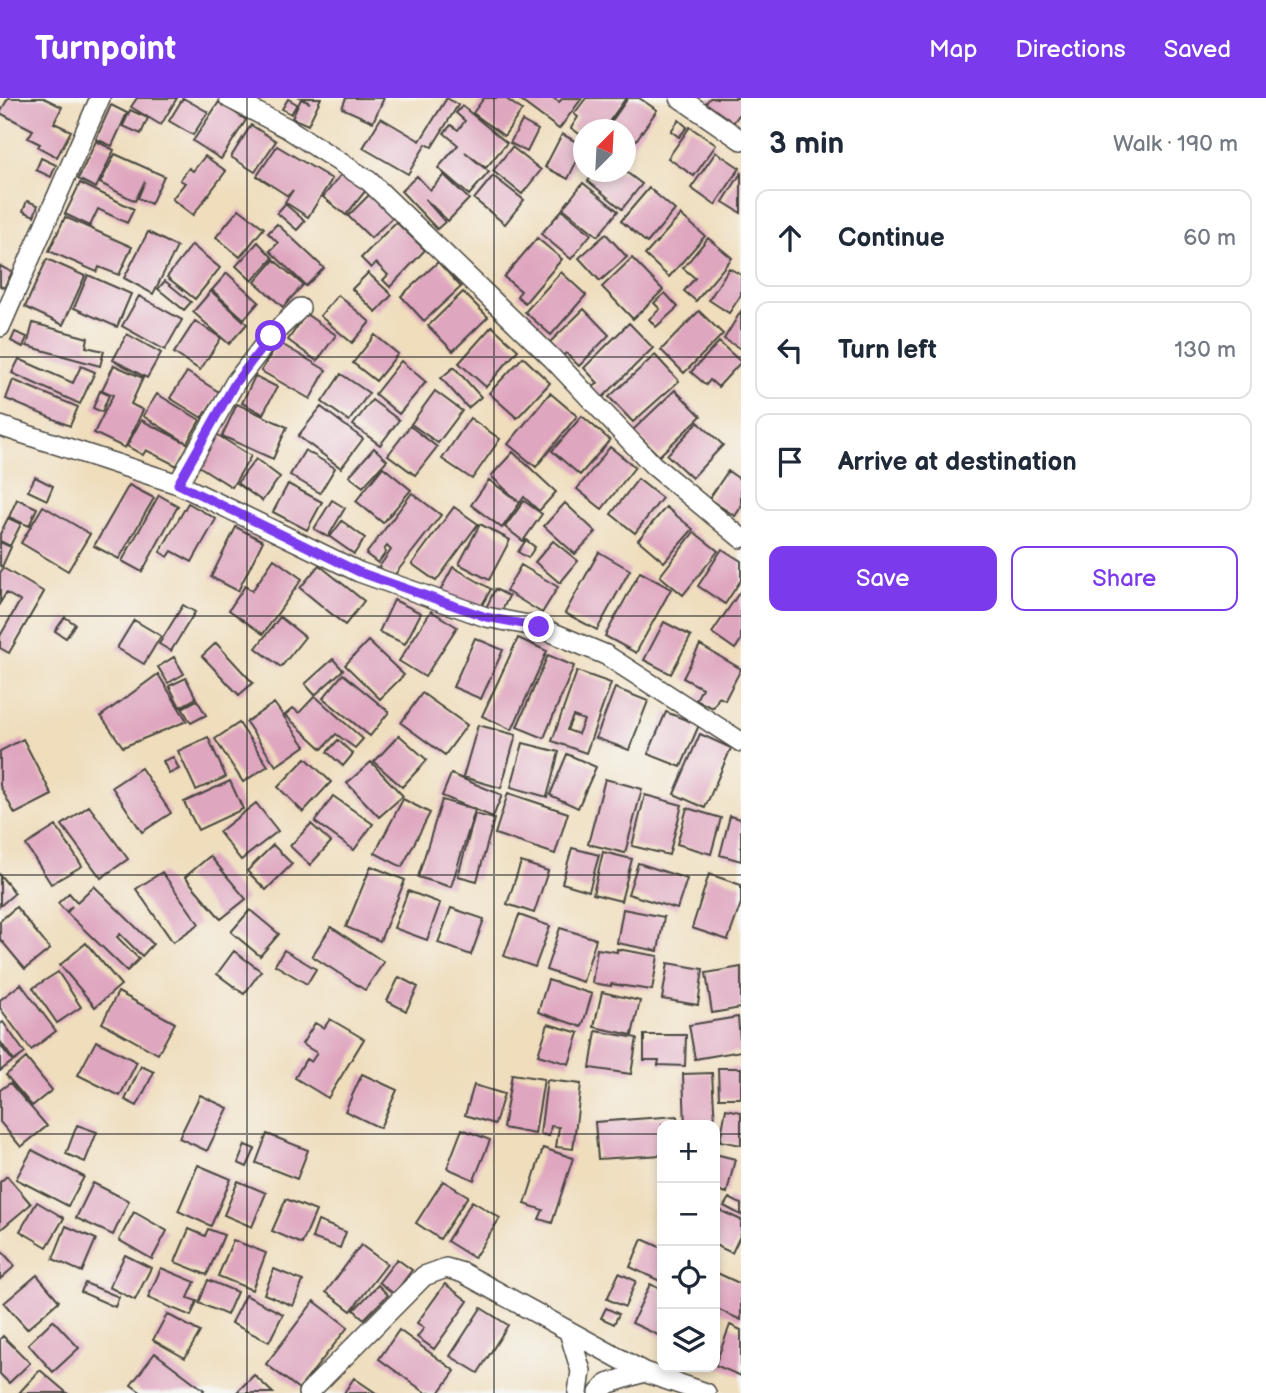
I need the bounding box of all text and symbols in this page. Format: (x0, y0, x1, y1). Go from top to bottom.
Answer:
text: Turnpoint (35, 29, 176, 69)
text: Map (929, 35, 977, 64)
text: Directions (1015, 35, 1126, 64)
text: Saved (1164, 35, 1231, 64)
north arrow (573, 119, 636, 182)
text: 3 min (769, 126, 844, 162)
text: Walk · 190 m (1113, 130, 1238, 158)
icon: ahead (771, 219, 809, 257)
text: Continue (838, 223, 945, 254)
text: 60 m (1183, 224, 1236, 252)
route start (255, 320, 286, 351)
icon: left (771, 331, 809, 369)
text: Turn left (838, 335, 937, 366)
text: 130 m (1174, 336, 1236, 364)
icon: arrive (771, 443, 809, 481)
text: Arrive at destination (838, 447, 1077, 478)
button: Save (769, 546, 997, 611)
button: Share (1011, 546, 1238, 611)
route end (523, 611, 554, 642)
map controls (657, 1120, 720, 1372)
button: + (657, 1120, 720, 1183)
button: − (657, 1183, 720, 1246)
button: locate (657, 1246, 720, 1309)
button: layers (657, 1309, 720, 1372)

